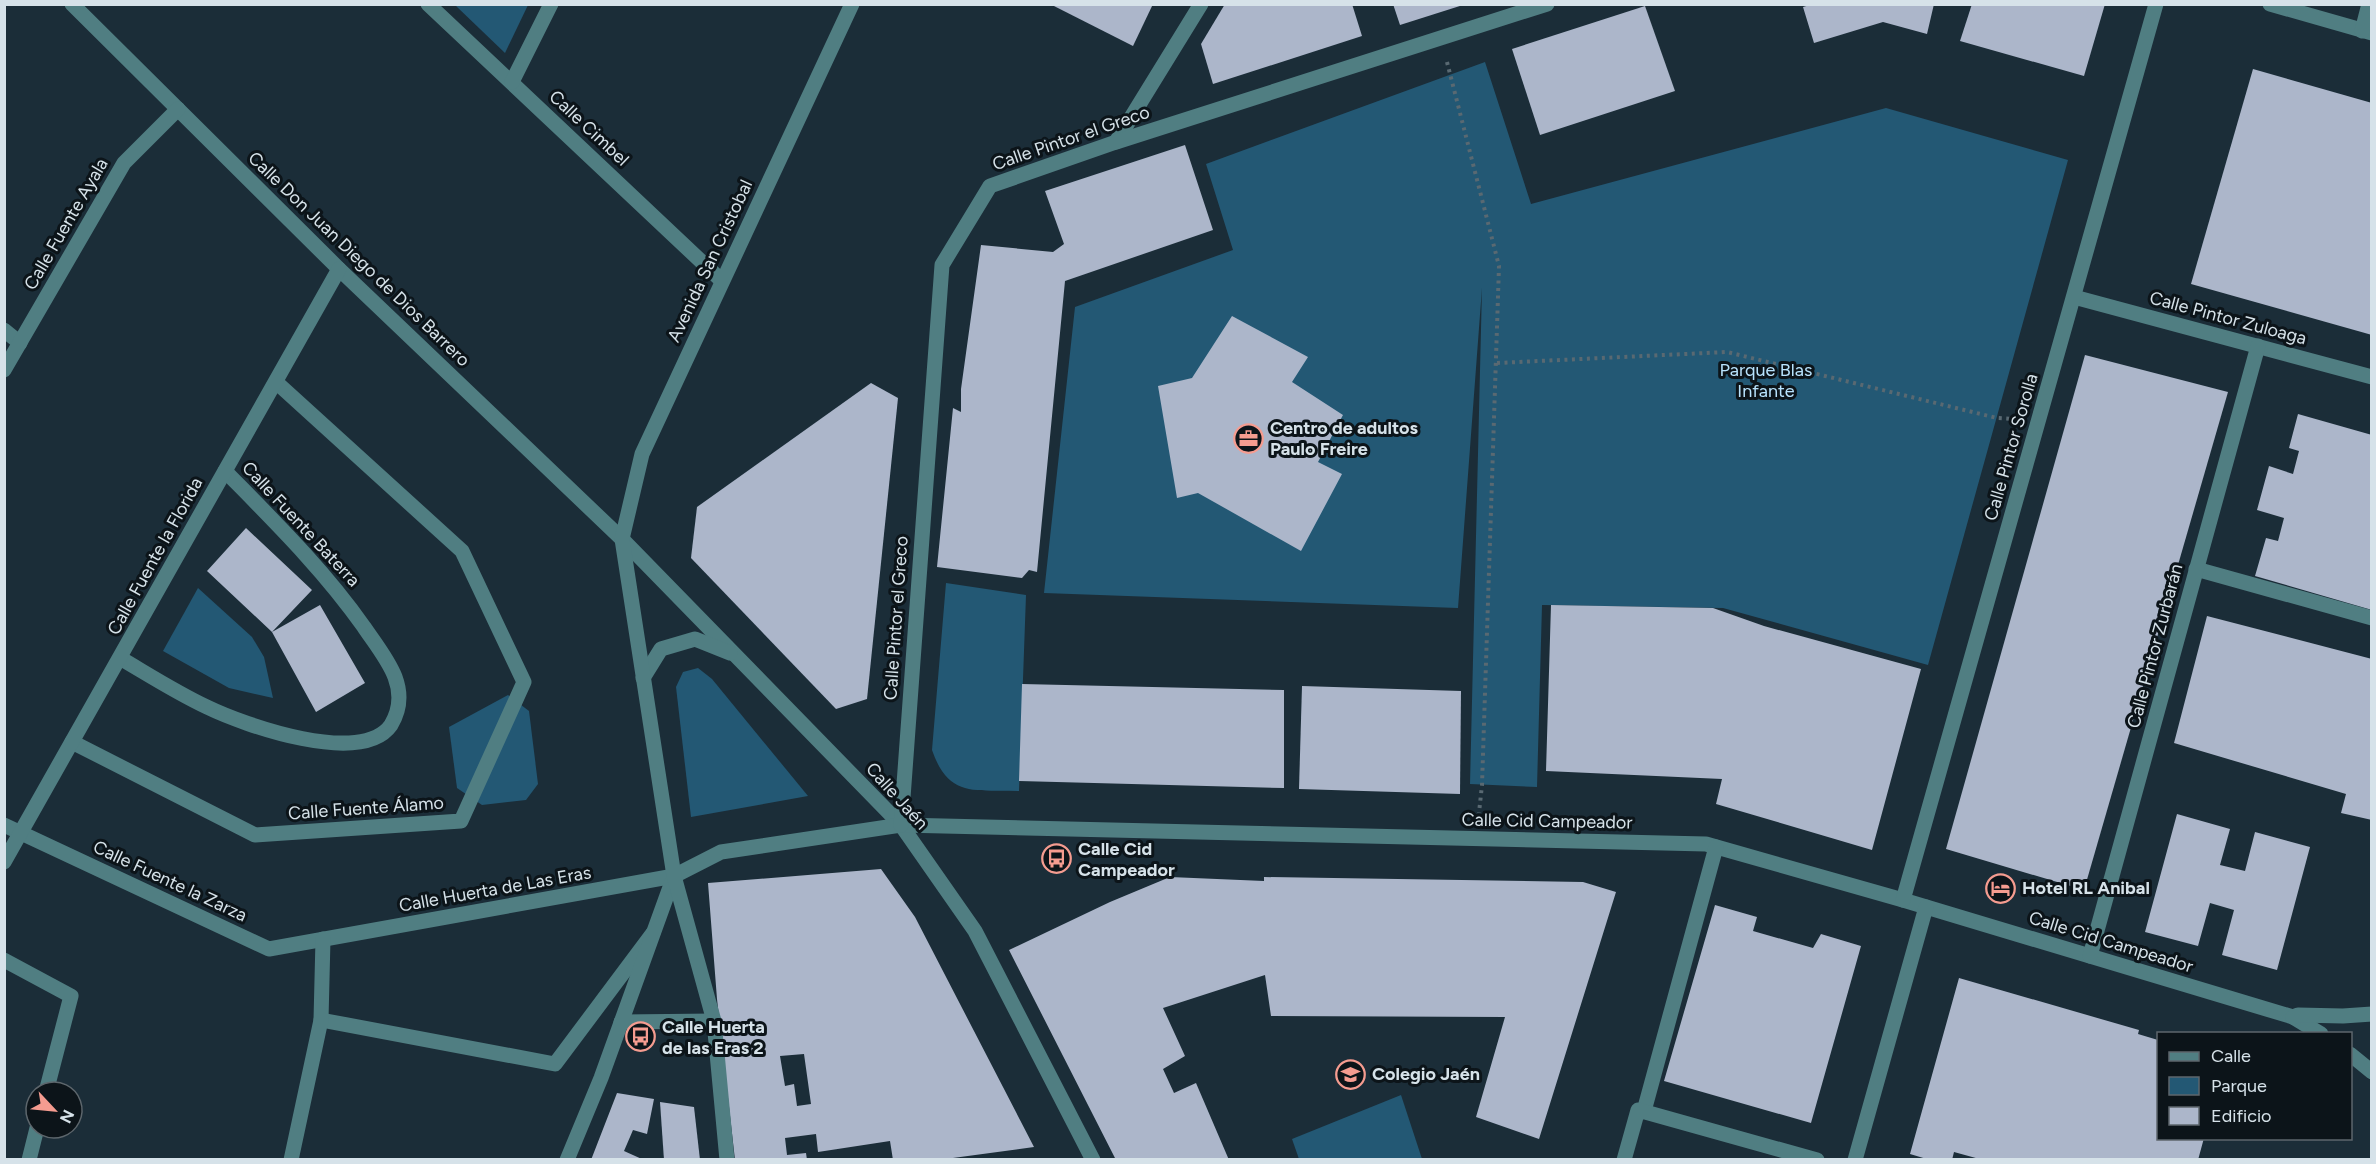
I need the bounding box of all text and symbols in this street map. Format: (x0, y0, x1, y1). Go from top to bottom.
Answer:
street label: Calle Cimbel (545, 85, 633, 171)
street label: Calle Pintor el Greco (990, 101, 1152, 175)
street label: Calle Don Juan Diego de Dios Barrero (244, 147, 474, 371)
street label: Calle Fuente Ayala (19, 154, 113, 294)
street label: Avenida San Cristobal (663, 176, 757, 346)
street label: Calle Pintor Zuloaga (2147, 286, 2309, 350)
park label: Parque Blas Infante (1720, 359, 1812, 402)
street label: Calle Pintor Sorolla (1979, 371, 2043, 523)
place label: Centro de adultos Paulo Freire (1270, 417, 1418, 460)
office icon: Centro de adultos Paulo Freire (1233, 422, 1265, 454)
street label: Calle Fuente Baterra (237, 457, 365, 591)
street label: Calle Fuente la Florida (103, 473, 207, 639)
street label: Calle Pintor el Greco (879, 535, 913, 701)
street label: Calle Pintor Zurbarán (2122, 561, 2188, 731)
street label: Calle Jaén (861, 758, 933, 834)
street label: Calle Fuente Álamo (287, 792, 445, 824)
street label: Calle Cid Campeador (1461, 809, 1633, 833)
street label: Calle Fuente la Zarza (90, 836, 250, 926)
place label: Calle Cid Campeador (1078, 838, 1175, 881)
bus stop icon: Calle Cid Campeador (1041, 843, 1073, 875)
street label: Calle Huerta de Las Eras (397, 861, 593, 917)
hotel icon: Hotel RL Anibal (1985, 872, 2017, 904)
place label: Hotel RL Anibal (2022, 877, 2150, 899)
street label: Calle Cid Campeador (2026, 907, 2196, 977)
place label: Calle Huerta de las Eras 2 (662, 1016, 765, 1059)
bus stop icon: Calle Huerta de las Eras 2 (625, 1021, 657, 1053)
legend (2157, 1032, 2352, 1140)
text: Calle (2211, 1045, 2251, 1067)
school or university icon: Colegio Jaén (1335, 1058, 1367, 1090)
place label: Colegio Jaén (1372, 1063, 1480, 1085)
text: Parque (2211, 1075, 2267, 1097)
north arrow (24, 1080, 84, 1140)
text: Edificio (2211, 1105, 2272, 1127)
text: N (56, 1107, 78, 1126)

